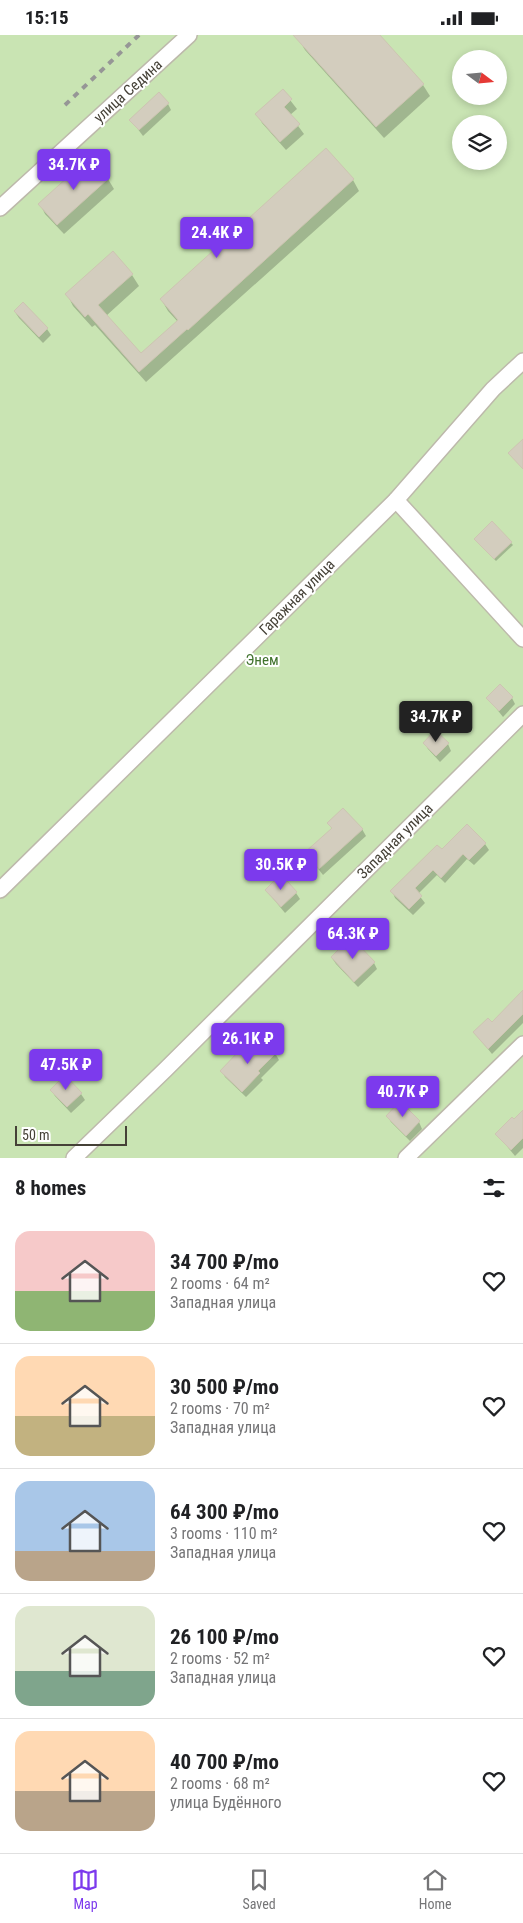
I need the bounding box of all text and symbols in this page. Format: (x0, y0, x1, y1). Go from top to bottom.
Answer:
text: 15:15 (25, 6, 69, 29)
north arrow (452, 50, 508, 105)
map controls (452, 50, 507, 170)
street label: улица Седина (90, 56, 166, 126)
button: layers (452, 115, 507, 170)
pin: 34.7K ₽ (28, 149, 120, 191)
text: 34.7K ₽ (48, 155, 100, 174)
pin: 24.4K ₽ (171, 217, 263, 259)
text: 24.4K ₽ (191, 223, 243, 242)
street label: Гаражная улица (256, 556, 338, 638)
park label: Энем (245, 651, 279, 669)
pin: 34.7K ₽ (390, 701, 482, 743)
text: 34.7K ₽ (410, 707, 462, 726)
street label: Западная улица (353, 799, 437, 883)
pin: 30.5K ₽ (235, 849, 327, 891)
text: 30.5K ₽ (255, 855, 307, 874)
pin: 64.3K ₽ (307, 917, 399, 960)
text: 64.3K ₽ (327, 924, 379, 943)
pin: 26.1K ₽ (202, 1023, 294, 1065)
text: 26.1K ₽ (222, 1029, 274, 1048)
pin: 47.5K ₽ (20, 1049, 112, 1091)
text: 47.5K ₽ (40, 1055, 92, 1074)
pin: 40.7K ₽ (357, 1075, 449, 1118)
text: 40.7K ₽ (377, 1082, 429, 1101)
scale bar (15, 1123, 128, 1146)
text: 50 m (22, 1127, 50, 1143)
icon: filters (480, 1174, 508, 1202)
text: 8 homes (15, 1176, 86, 1200)
text: 34 700 ₽/mo (170, 1250, 279, 1274)
icon: home (55, 1251, 115, 1311)
icon: heart (480, 1267, 508, 1295)
text: 2 rooms · 64 m² (170, 1274, 270, 1293)
text: Западная улица (170, 1293, 276, 1312)
text: 30 500 ₽/mo (170, 1375, 279, 1399)
icon: home (55, 1376, 115, 1436)
icon: heart (480, 1392, 508, 1420)
text: 2 rooms · 70 m² (170, 1399, 270, 1418)
text: Западная улица (170, 1418, 276, 1437)
text: 64 300 ₽/mo (170, 1500, 279, 1524)
icon: home (55, 1501, 115, 1561)
icon: heart (480, 1517, 508, 1545)
text: 3 rooms · 110 m² (170, 1524, 278, 1543)
text: Западная улица (170, 1543, 276, 1562)
text: 26 100 ₽/mo (170, 1625, 279, 1649)
icon: home (55, 1626, 115, 1686)
icon: heart (480, 1642, 508, 1670)
text: 2 rooms · 52 m² (170, 1649, 270, 1668)
text: Западная улица (170, 1668, 276, 1687)
text: 40 700 ₽/mo (170, 1750, 279, 1774)
icon: home (55, 1751, 115, 1811)
icon: heart (480, 1767, 508, 1795)
text: 2 rooms · 68 m² (170, 1774, 270, 1793)
text: улица Будённого (170, 1793, 282, 1812)
tab: Map (71, 1866, 99, 1912)
tab: Saved (242, 1866, 276, 1912)
tab: Home (419, 1866, 452, 1912)

